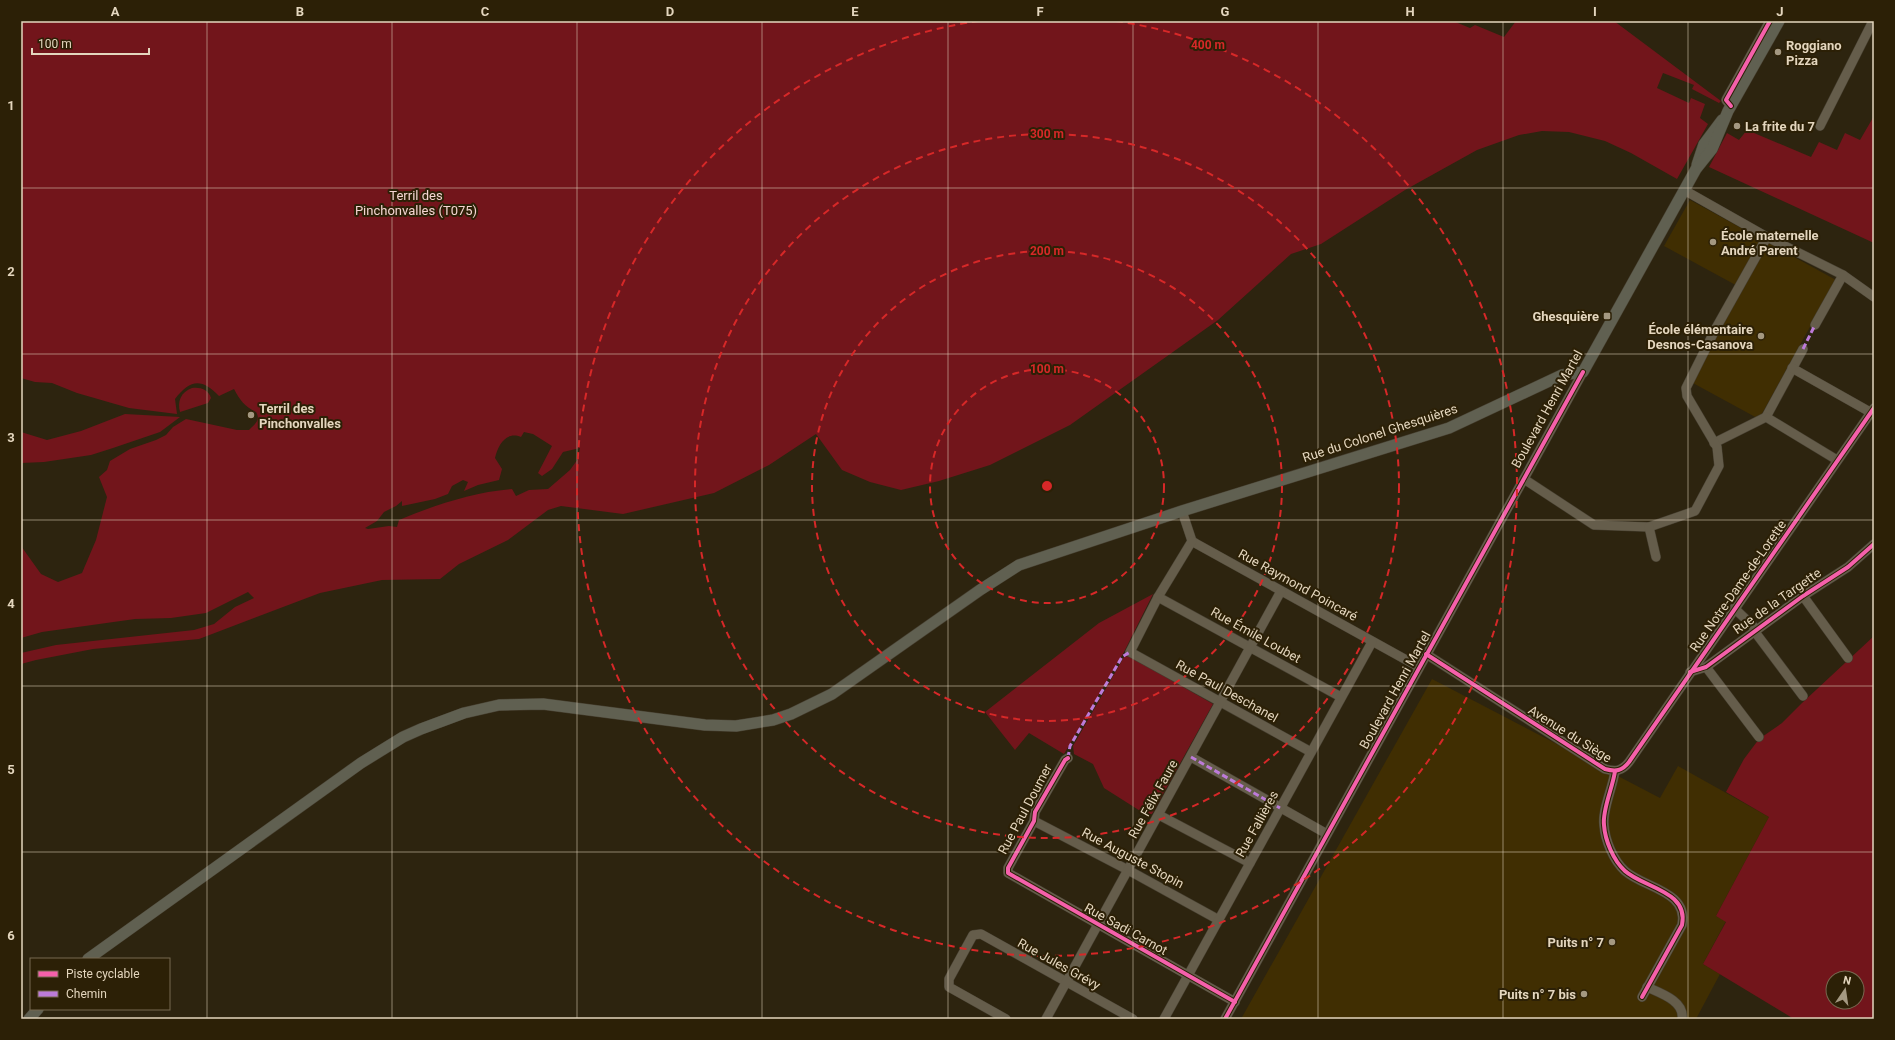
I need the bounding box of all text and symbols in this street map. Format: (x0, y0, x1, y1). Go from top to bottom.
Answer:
text: A (111, 4, 120, 19)
text: B (296, 4, 304, 19)
text: C (481, 4, 490, 19)
text: D (666, 4, 674, 19)
text: E (851, 4, 859, 19)
text: F (1036, 4, 1044, 19)
text: G (1221, 4, 1230, 19)
text: H (1405, 4, 1415, 19)
text: I (1593, 4, 1597, 19)
text: J (1776, 4, 1784, 19)
scale bar (32, 30, 149, 56)
text: 100 m (38, 37, 72, 51)
text: 400 m (1191, 38, 1225, 52)
place label: Roggiano Pizza (1786, 38, 1842, 68)
marker: Roggiano Pizza (1773, 47, 1783, 57)
text: 1 (7, 98, 15, 113)
place label: La frite du 7 (1745, 119, 1815, 134)
marker: La frite du 7 (1732, 121, 1742, 131)
text: 300 m (1030, 127, 1064, 141)
park label: Terril des Pinchonvalles (T075) (355, 188, 477, 218)
place label: École maternelle André Parent (1721, 228, 1819, 258)
marker: École maternelle André Parent (1708, 237, 1718, 247)
text: 200 m (1030, 244, 1064, 258)
text: 2 (7, 264, 15, 279)
place label: Ghesquière (1532, 309, 1599, 324)
marker: Ghesquière (1602, 311, 1612, 321)
place label: École élémentaire Desnos-Casanova (1647, 322, 1753, 352)
marker: École élémentaire Desnos-Casanova (1756, 331, 1766, 341)
street label: Boulevard Henri Martel (1508, 347, 1586, 471)
text: 100 m (1030, 362, 1064, 376)
place label: Terril des Pinchonvalles (259, 401, 341, 431)
street label: Rue du Colonel Ghesquières (1301, 401, 1460, 465)
marker: Terril des Pinchonvalles (246, 410, 256, 420)
text: 3 (7, 430, 15, 445)
centre of rings (1040, 479, 1054, 493)
street label: Rue Notre-Dame-de-Lorette (1687, 517, 1789, 655)
street label: Rue Raymond Poincaré (1236, 546, 1360, 624)
street label: Rue de la Targette (1730, 565, 1824, 637)
text: 4 (7, 596, 15, 611)
street label: Rue Émile Loubet (1208, 604, 1304, 666)
street label: Boulevard Henri Martel (1356, 628, 1434, 752)
street label: Rue Paul Deschanel (1173, 657, 1281, 725)
street label: Avenue du Siège (1526, 702, 1615, 766)
street label: Rue Félix Faure (1125, 757, 1181, 841)
street label: Rue Paul Doumer (995, 761, 1055, 857)
text: 5 (7, 762, 15, 777)
street label: Rue Fallières (1233, 788, 1282, 860)
street label: Rue Auguste Stopin (1079, 825, 1187, 891)
street label: Rue Sadi Carnot (1082, 900, 1170, 958)
text: 6 (7, 928, 15, 943)
street label: Rue Jules Grévy (1015, 935, 1103, 993)
place label: Puits n° 7 (1548, 935, 1604, 950)
marker: Puits n° 7 (1607, 937, 1617, 947)
legend (30, 958, 170, 1010)
text: Piste cyclable (66, 967, 140, 981)
north arrow (1825, 970, 1865, 1010)
text: N (1842, 974, 1853, 988)
text: Chemin (66, 987, 107, 1001)
place label: Puits n° 7 bis (1499, 987, 1576, 1002)
marker: Puits n° 7 bis (1579, 989, 1589, 999)

